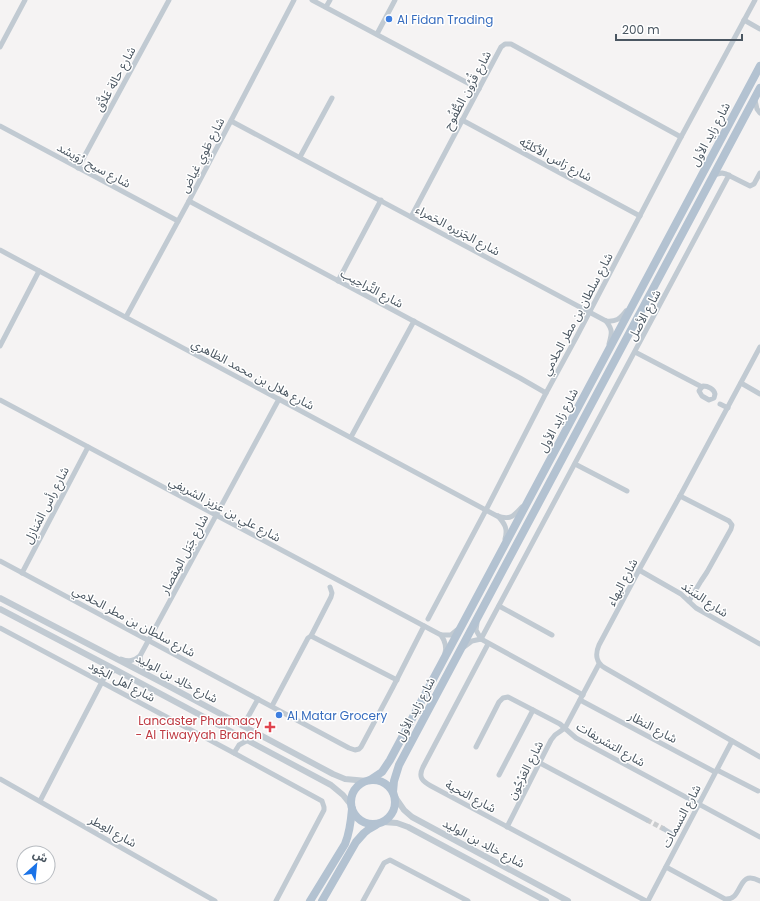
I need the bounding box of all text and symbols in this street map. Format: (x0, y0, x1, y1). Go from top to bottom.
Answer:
place label: Al Fidan Trading (397, 11, 493, 28)
marker: Al Fidan Trading (384, 14, 394, 24)
scale bar (616, 16, 742, 42)
text: 200 m (622, 21, 660, 38)
street label: شارع حالة عَلاَّق (91, 43, 140, 115)
street label: شارع قُرُون الطُّفُوح (439, 47, 496, 133)
street label: شارع زايد الأول (686, 99, 735, 169)
street label: شارع طَوِي غياض (176, 114, 230, 196)
street label: شارع رَاس الأكليَّه (516, 133, 595, 186)
street label: شارع سيح رُوَيشد (54, 138, 134, 193)
street label: شارع الجَزيره الحَمراء (412, 201, 503, 260)
street label: شارع سلطان بن مطر الحلامي (537, 250, 618, 379)
street label: شارع التَّراحِيب (337, 264, 406, 313)
street label: شارع الأصل (623, 286, 666, 344)
street label: شارع هلال بن محمد الظاهري (188, 334, 317, 415)
street label: شارع زايد الأول (534, 385, 583, 455)
street label: شارع رأس المَنازِل (19, 463, 74, 547)
street label: شارع علي بن عزيز الشريفي (165, 472, 284, 547)
street label: شارع جَبَل المِقصار (155, 511, 213, 598)
street label: شارع البهاء (602, 555, 642, 609)
street label: شارع السَنَد (678, 577, 732, 622)
street label: شارع سلطان بن مطر الحلامي (69, 581, 198, 662)
street label: شارع خالِد بن الوليد (133, 649, 221, 708)
street label: شارع أهل الجُود (85, 656, 158, 707)
street label: شارع زايد الأول (391, 674, 440, 744)
place label: Al Matar Grocery (287, 707, 388, 724)
street label: شارع النظار (624, 707, 680, 748)
marker: Al Matar Grocery (274, 710, 284, 720)
place label: Lancaster Pharmacy - Al Tiwayyah Branch (135, 712, 262, 743)
street label: شارع التشريفات (573, 717, 648, 771)
marker: Lancaster Pharmacy - Al Tiwayyah Branch (265, 722, 275, 732)
street label: شارع العَرْجُون (503, 738, 548, 803)
street label: شارع التحية (442, 776, 499, 817)
street label: شارع النسمات (657, 781, 706, 851)
street label: شارع العِطر (85, 810, 140, 852)
street label: شارع خالِد بن الوليد (440, 814, 528, 873)
north arrow (16, 845, 56, 885)
text: ش (30, 846, 51, 867)

